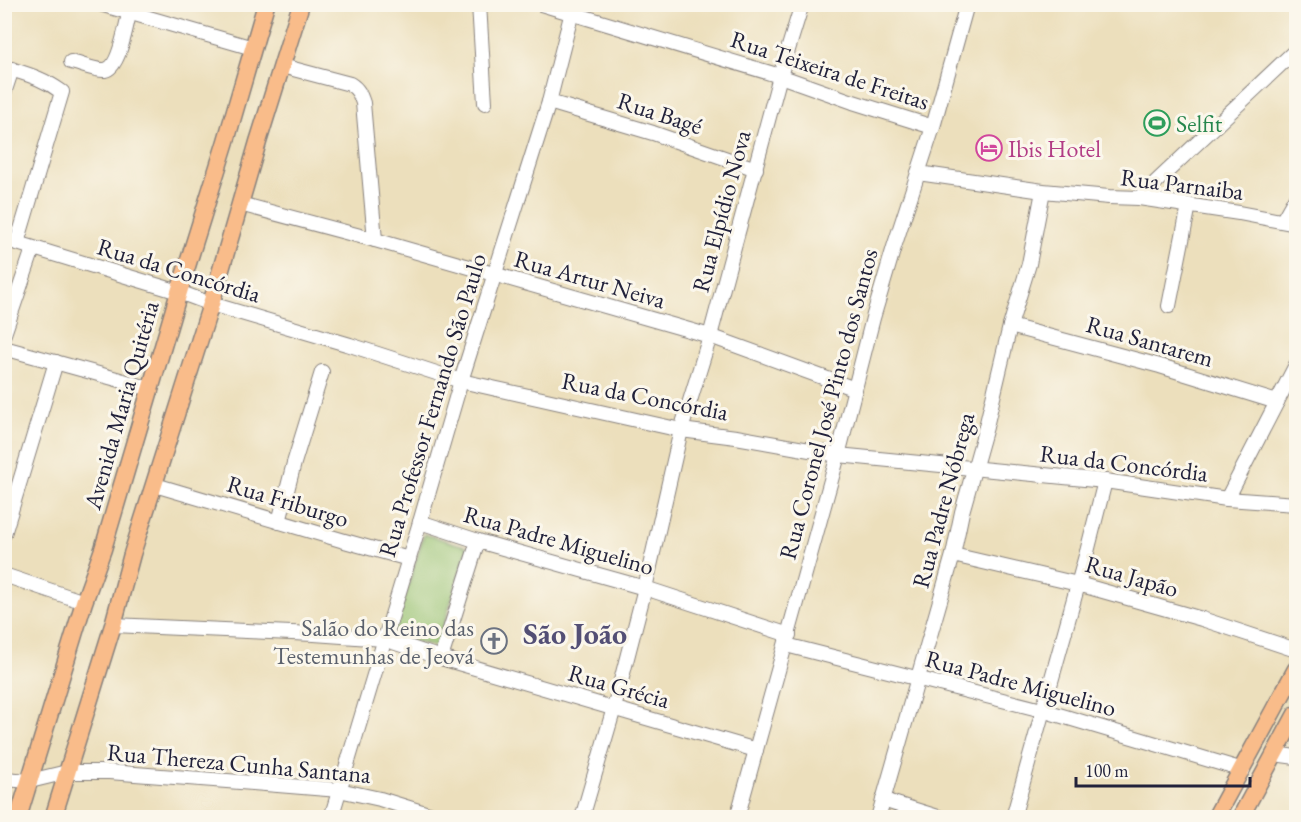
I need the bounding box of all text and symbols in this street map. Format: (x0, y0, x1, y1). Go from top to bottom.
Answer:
street label: Rua Teixeira de Freitas (727, 23, 933, 117)
street label: Rua Bagé (614, 85, 706, 141)
sports icon: Selfit (1142, 108, 1172, 138)
place label: Selfit (1176, 108, 1223, 139)
street label: Rua Elpídio Nova (684, 126, 758, 296)
hotel icon: Ibis Hotel (974, 133, 1004, 163)
place label: Ibis Hotel (1008, 133, 1101, 164)
street label: Rua Parnaiba (1119, 161, 1246, 207)
street label: Rua da Concórdia (94, 230, 265, 310)
street label: Rua Artur Neiva (511, 243, 670, 315)
street label: Rua Coronel José Pinto dos Santos (772, 245, 884, 563)
street label: Rua Professor Fernando São Paulo (371, 249, 493, 561)
street label: Avenida Maria Quitéria (76, 297, 166, 514)
street label: Rua Santarem (1083, 308, 1217, 374)
street label: Rua da Concórdia (559, 365, 731, 427)
street label: Rua Padre Nóbrega (905, 408, 981, 591)
street label: Rua da Concórdia (1038, 437, 1210, 489)
street label: Rua Friburgo (223, 468, 353, 534)
street label: Rua Padre Miguelino (460, 498, 658, 582)
street label: Rua Japão (1082, 548, 1182, 604)
place label: Salão do Reino das Testemunhas de Jeová (273, 612, 474, 671)
district label: São João (523, 614, 627, 653)
church icon: Salão do Reino das Testemunhas de Jeová (479, 626, 509, 656)
street label: Rua Padre Miguelino (922, 643, 1120, 723)
street label: Rua Grécia (565, 657, 674, 715)
street label: Rua Thereza Cunha Santana (106, 736, 373, 790)
scale bar (1076, 750, 1250, 788)
text: 100 m (1085, 759, 1129, 782)

